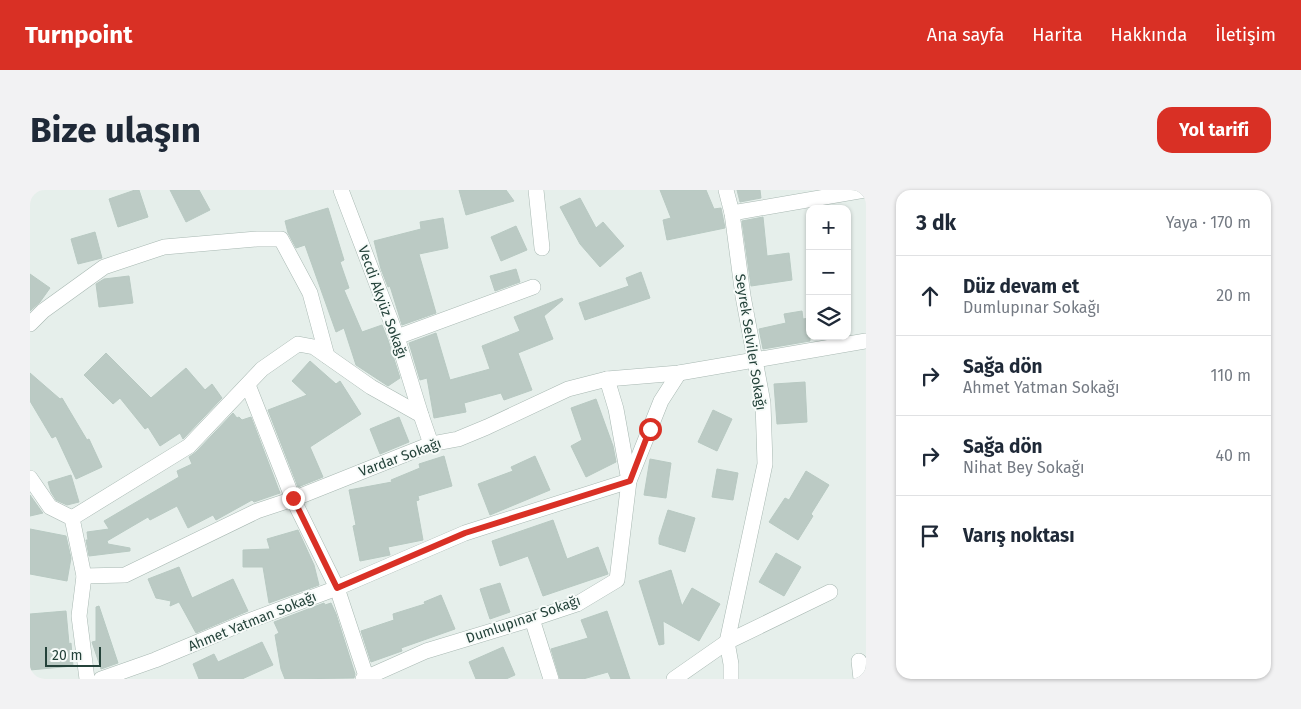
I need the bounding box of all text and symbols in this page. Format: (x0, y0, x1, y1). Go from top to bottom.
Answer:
text: Turnpoint (25, 21, 132, 49)
text: Ana sayfa (927, 24, 1004, 46)
text: Harita (1032, 24, 1083, 46)
text: Hakkında (1111, 24, 1187, 46)
text: İletişim (1215, 24, 1276, 46)
button: Yol tarifi (1157, 107, 1271, 153)
text: Bize ulaşın (30, 109, 201, 151)
map controls (806, 205, 851, 340)
button: + (806, 205, 851, 250)
text: 3 dk (916, 210, 956, 236)
text: Yaya · 170 m (1166, 213, 1251, 232)
street label: Vecdi Akyüz Sokağı (354, 243, 411, 361)
button: − (806, 250, 851, 295)
street label: Seyrek Selviler Sokağı (731, 273, 770, 412)
text: Düz devam et (963, 275, 1079, 298)
icon: ahead (916, 282, 944, 310)
text: 20 m (1216, 286, 1251, 305)
button: layers (806, 295, 851, 340)
text: Dumlupınar Sokağı (963, 298, 1100, 317)
text: Sağa dön (963, 355, 1043, 378)
icon: right (916, 362, 944, 390)
text: 110 m (1210, 366, 1251, 385)
text: Ahmet Yatman Sokağı (963, 378, 1119, 397)
route start (639, 418, 662, 441)
street label: Vardar Sokağı (357, 435, 444, 480)
text: Sağa dön (963, 435, 1043, 458)
icon: right (916, 442, 944, 470)
text: 40 m (1216, 446, 1251, 465)
text: Nihat Bey Sokağı (963, 458, 1084, 477)
route end (282, 487, 305, 510)
icon: arrive (916, 522, 944, 550)
text: Varış noktası (963, 524, 1075, 547)
street label: Ahmet Yatman Sokağı (186, 588, 319, 655)
street label: Dumlupınar Sokağı (464, 592, 583, 647)
scale bar (45, 644, 101, 667)
text: 20 m (52, 647, 82, 664)

